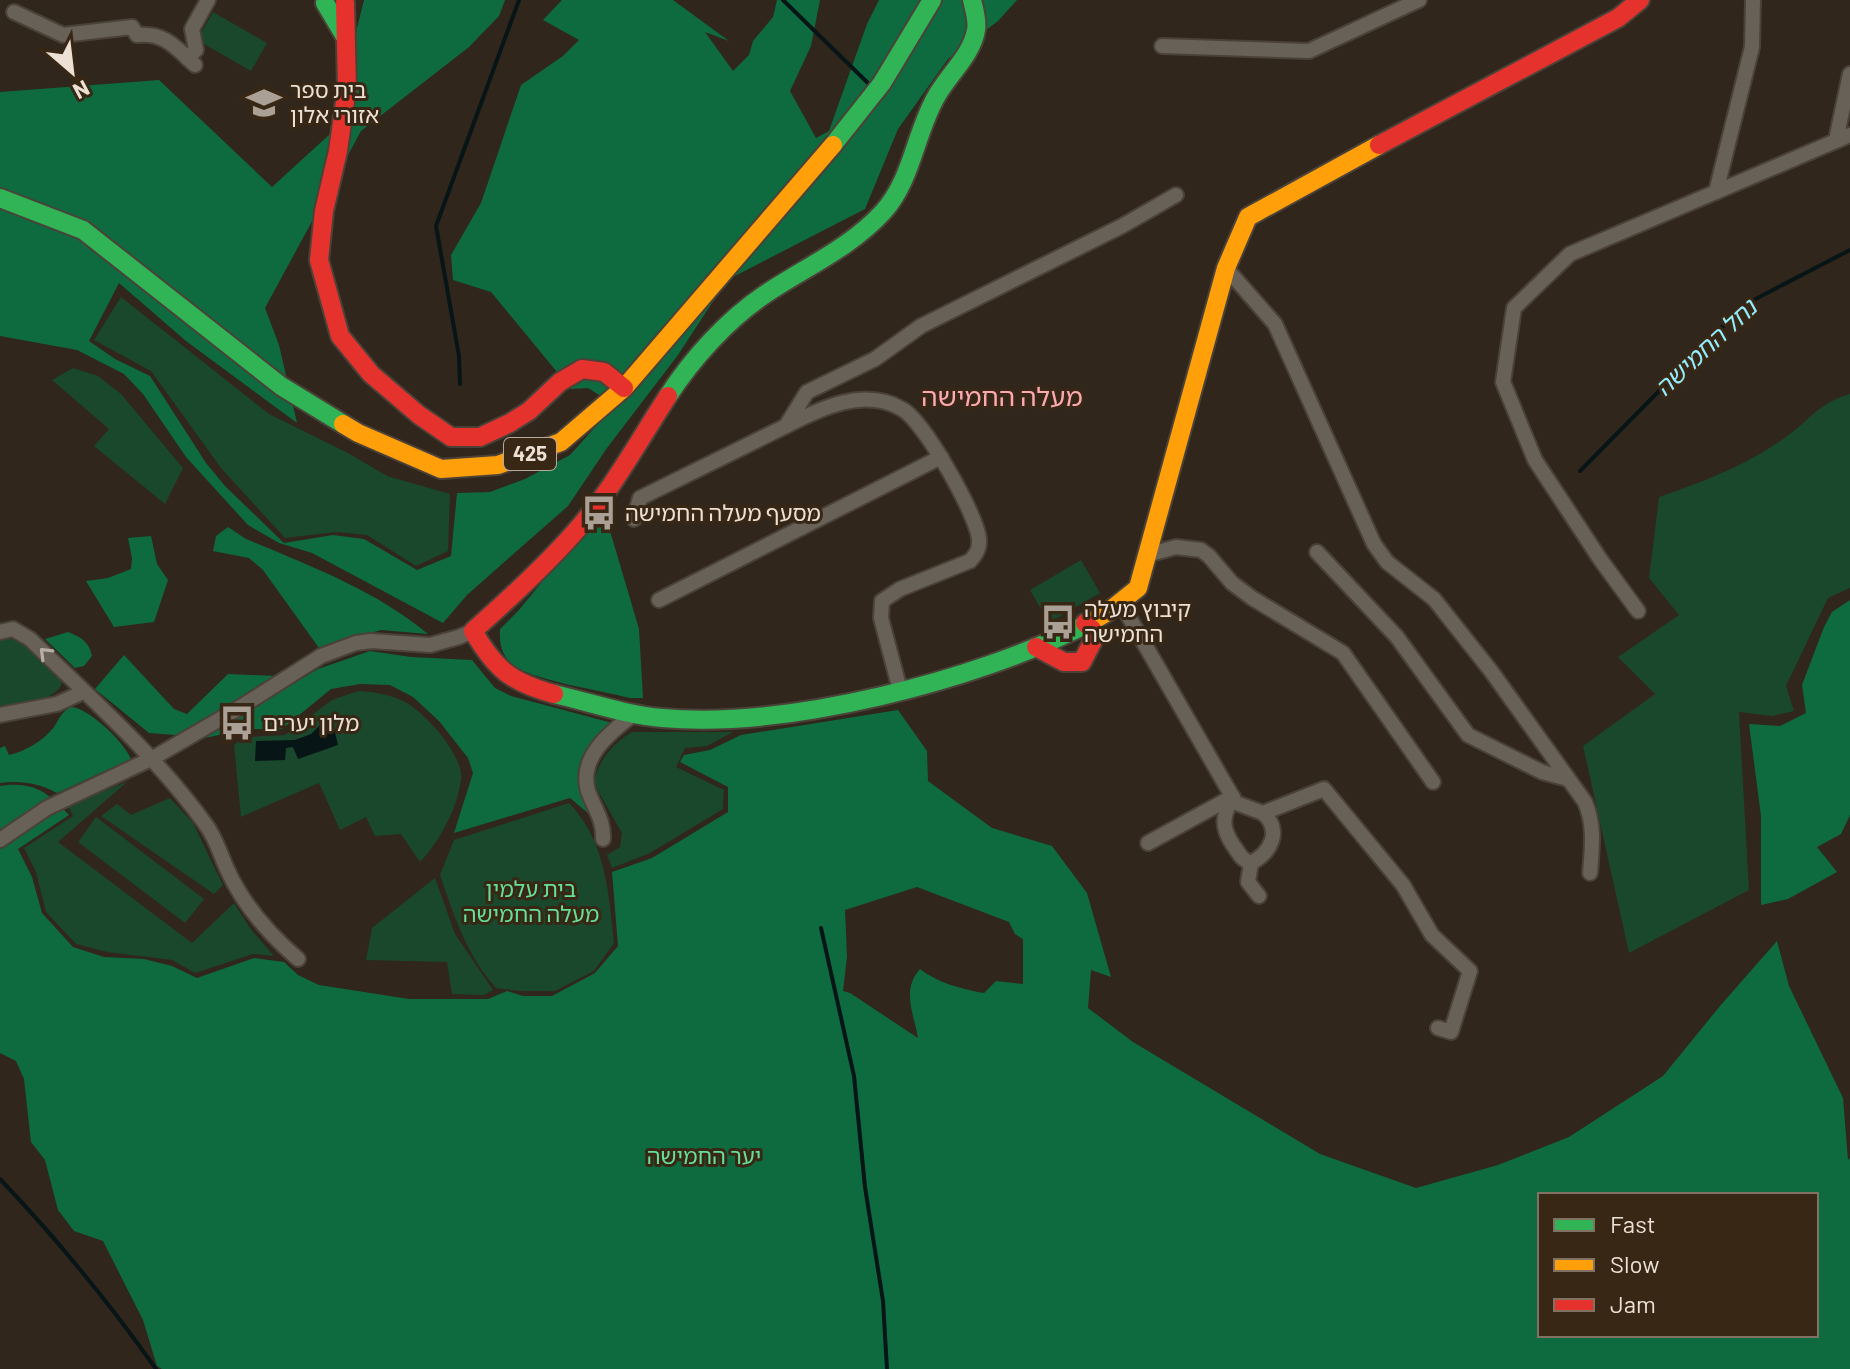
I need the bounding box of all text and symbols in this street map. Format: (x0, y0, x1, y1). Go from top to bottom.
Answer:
north arrow (32, 32, 112, 112)
text: N (69, 76, 94, 105)
place label: בית ספר אזורי אלון (290, 76, 379, 127)
school or university icon: בית ספר אזורי אלון (245, 84, 283, 122)
water label: נחל החמישה (1648, 291, 1763, 401)
district label: מעלה החמישה (921, 380, 1083, 411)
road number: 425 (504, 438, 556, 470)
bus stop icon: מסעף מעלה החמישה (580, 494, 618, 532)
place label: מסעף מעלה החמישה (625, 499, 821, 525)
place label: קיבוץ מעלה החמישה (1084, 595, 1191, 646)
bus stop icon: קיבוץ מעלה החמישה (1039, 603, 1077, 641)
one-way arrow (40, 648, 54, 662)
bus stop icon: מלון יערים (218, 704, 256, 742)
place label: מלון יערים (263, 709, 359, 735)
park label: בית עלמין מעלה החמישה (463, 875, 599, 926)
park label: יער החמישה (647, 1142, 761, 1168)
legend (1538, 1193, 1818, 1337)
text: Fast (1610, 1209, 1655, 1238)
text: Slow (1610, 1249, 1659, 1278)
text: Jam (1610, 1289, 1656, 1318)

